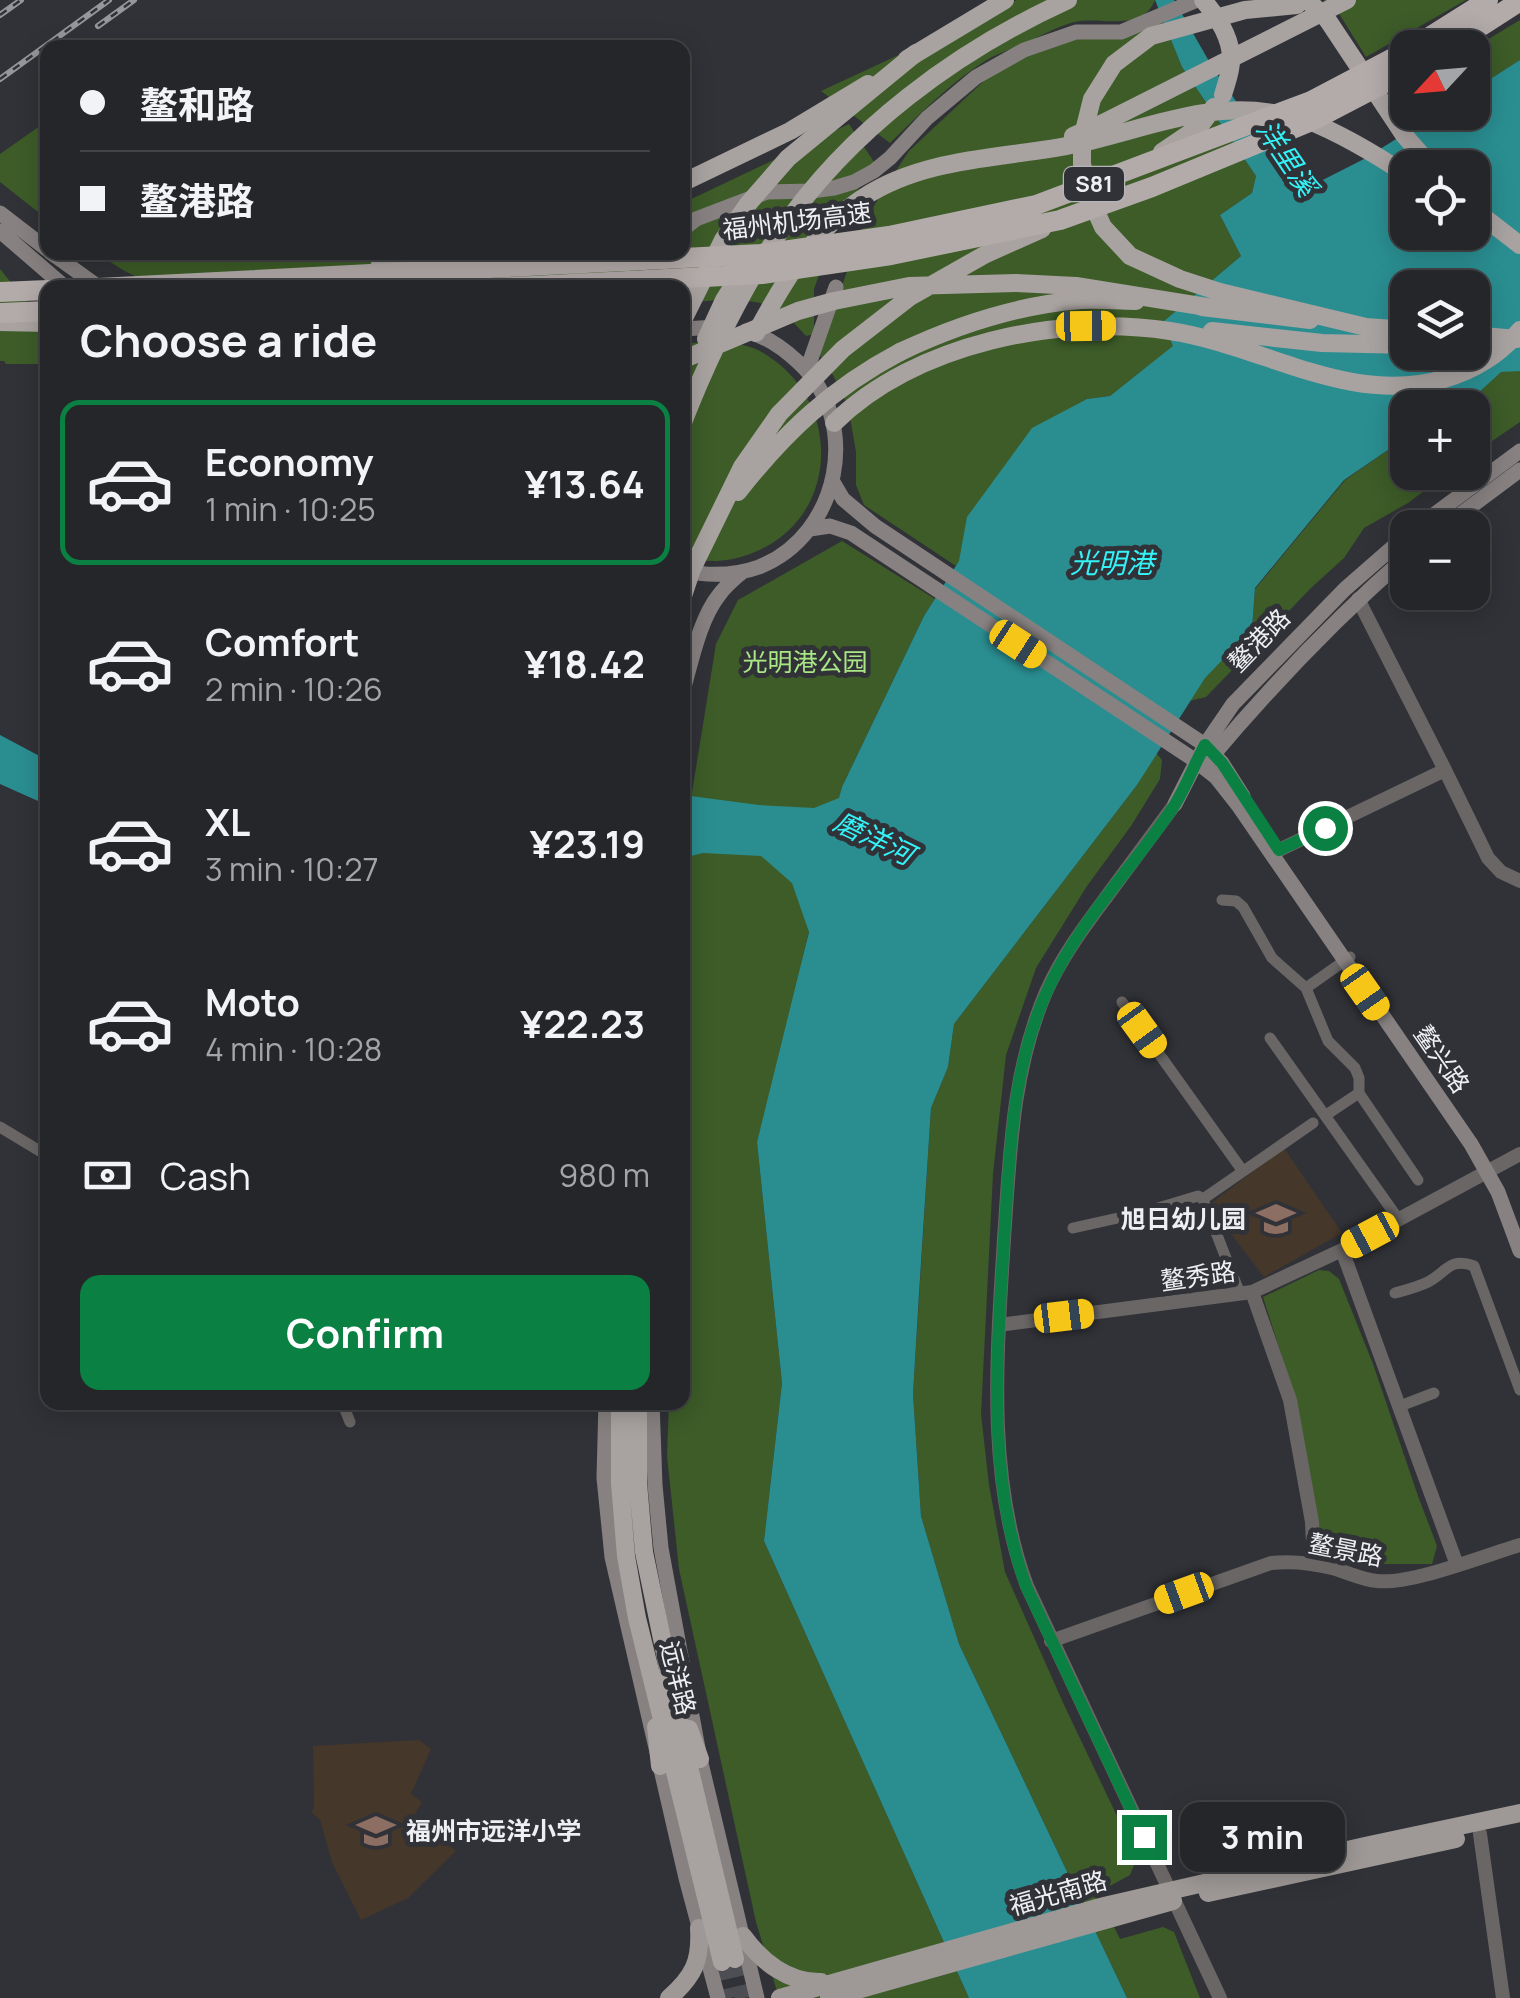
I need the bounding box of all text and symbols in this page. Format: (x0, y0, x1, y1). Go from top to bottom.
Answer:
north arrow (1390, 30, 1490, 130)
map controls (1390, 30, 1490, 610)
text: 鳌和路 (140, 78, 254, 130)
water label: 洋里溪 (1249, 112, 1329, 205)
button: locate (1390, 150, 1490, 250)
road number: S81 (1064, 167, 1124, 201)
text: 鳌港路 (140, 174, 254, 226)
street label: 福州机场高速 (720, 194, 874, 247)
button: layers (1390, 270, 1490, 370)
text: Choose a ride (80, 309, 377, 371)
car (1056, 310, 1116, 342)
button: + (1390, 390, 1490, 490)
text: Economy (205, 435, 374, 487)
icon: car (85, 438, 175, 528)
text: ¥13.64 (525, 457, 645, 509)
text: 1 min · 10:25 (205, 487, 376, 531)
button: − (1390, 510, 1490, 610)
water label: 光明港 (1070, 543, 1158, 581)
street label: 鳌港路 (1220, 601, 1297, 679)
text: Comfort (205, 615, 359, 667)
car (985, 615, 1051, 673)
icon: car (85, 618, 175, 708)
text: ¥18.42 (525, 637, 645, 689)
park label: 光明港公园 (742, 644, 868, 679)
text: 2 min · 10:26 (205, 667, 383, 711)
text: XL (205, 795, 250, 847)
icon: car (85, 798, 175, 888)
water label: 磨洋河 (828, 802, 925, 875)
route start (1303, 806, 1348, 851)
text: ¥23.19 (530, 817, 645, 869)
text: 3 min · 10:27 (205, 847, 379, 891)
car (1336, 959, 1394, 1025)
text: Moto (205, 975, 300, 1027)
icon: car (85, 978, 175, 1068)
text: ¥22.23 (520, 997, 645, 1049)
car (1112, 997, 1172, 1063)
street label: 鳌兴路 (1407, 1018, 1478, 1099)
text: 4 min · 10:28 (205, 1027, 382, 1071)
icon: cash (80, 1148, 135, 1203)
text: Cash (160, 1149, 251, 1201)
text: 980 m (559, 1153, 650, 1197)
school or university icon: 旭日幼儿园 (1255, 1198, 1297, 1240)
place label: 旭日幼儿园 (1121, 1201, 1246, 1236)
car (1336, 1208, 1404, 1262)
street label: 鳌秀路 (1158, 1253, 1238, 1298)
button: Confirm (80, 1275, 650, 1390)
car (1032, 1297, 1096, 1335)
street label: 鳌景路 (1306, 1525, 1386, 1574)
car (1151, 1569, 1217, 1617)
street label: 远洋路 (652, 1637, 705, 1719)
callout: 3 min (1179, 1802, 1344, 1872)
school or university icon: 福州市远洋小学 (355, 1810, 397, 1852)
place label: 福州市远洋小学 (406, 1813, 581, 1848)
route end (1122, 1815, 1167, 1860)
text: 3 min (1221, 1815, 1304, 1859)
street label: 福光南路 (1005, 1862, 1111, 1923)

